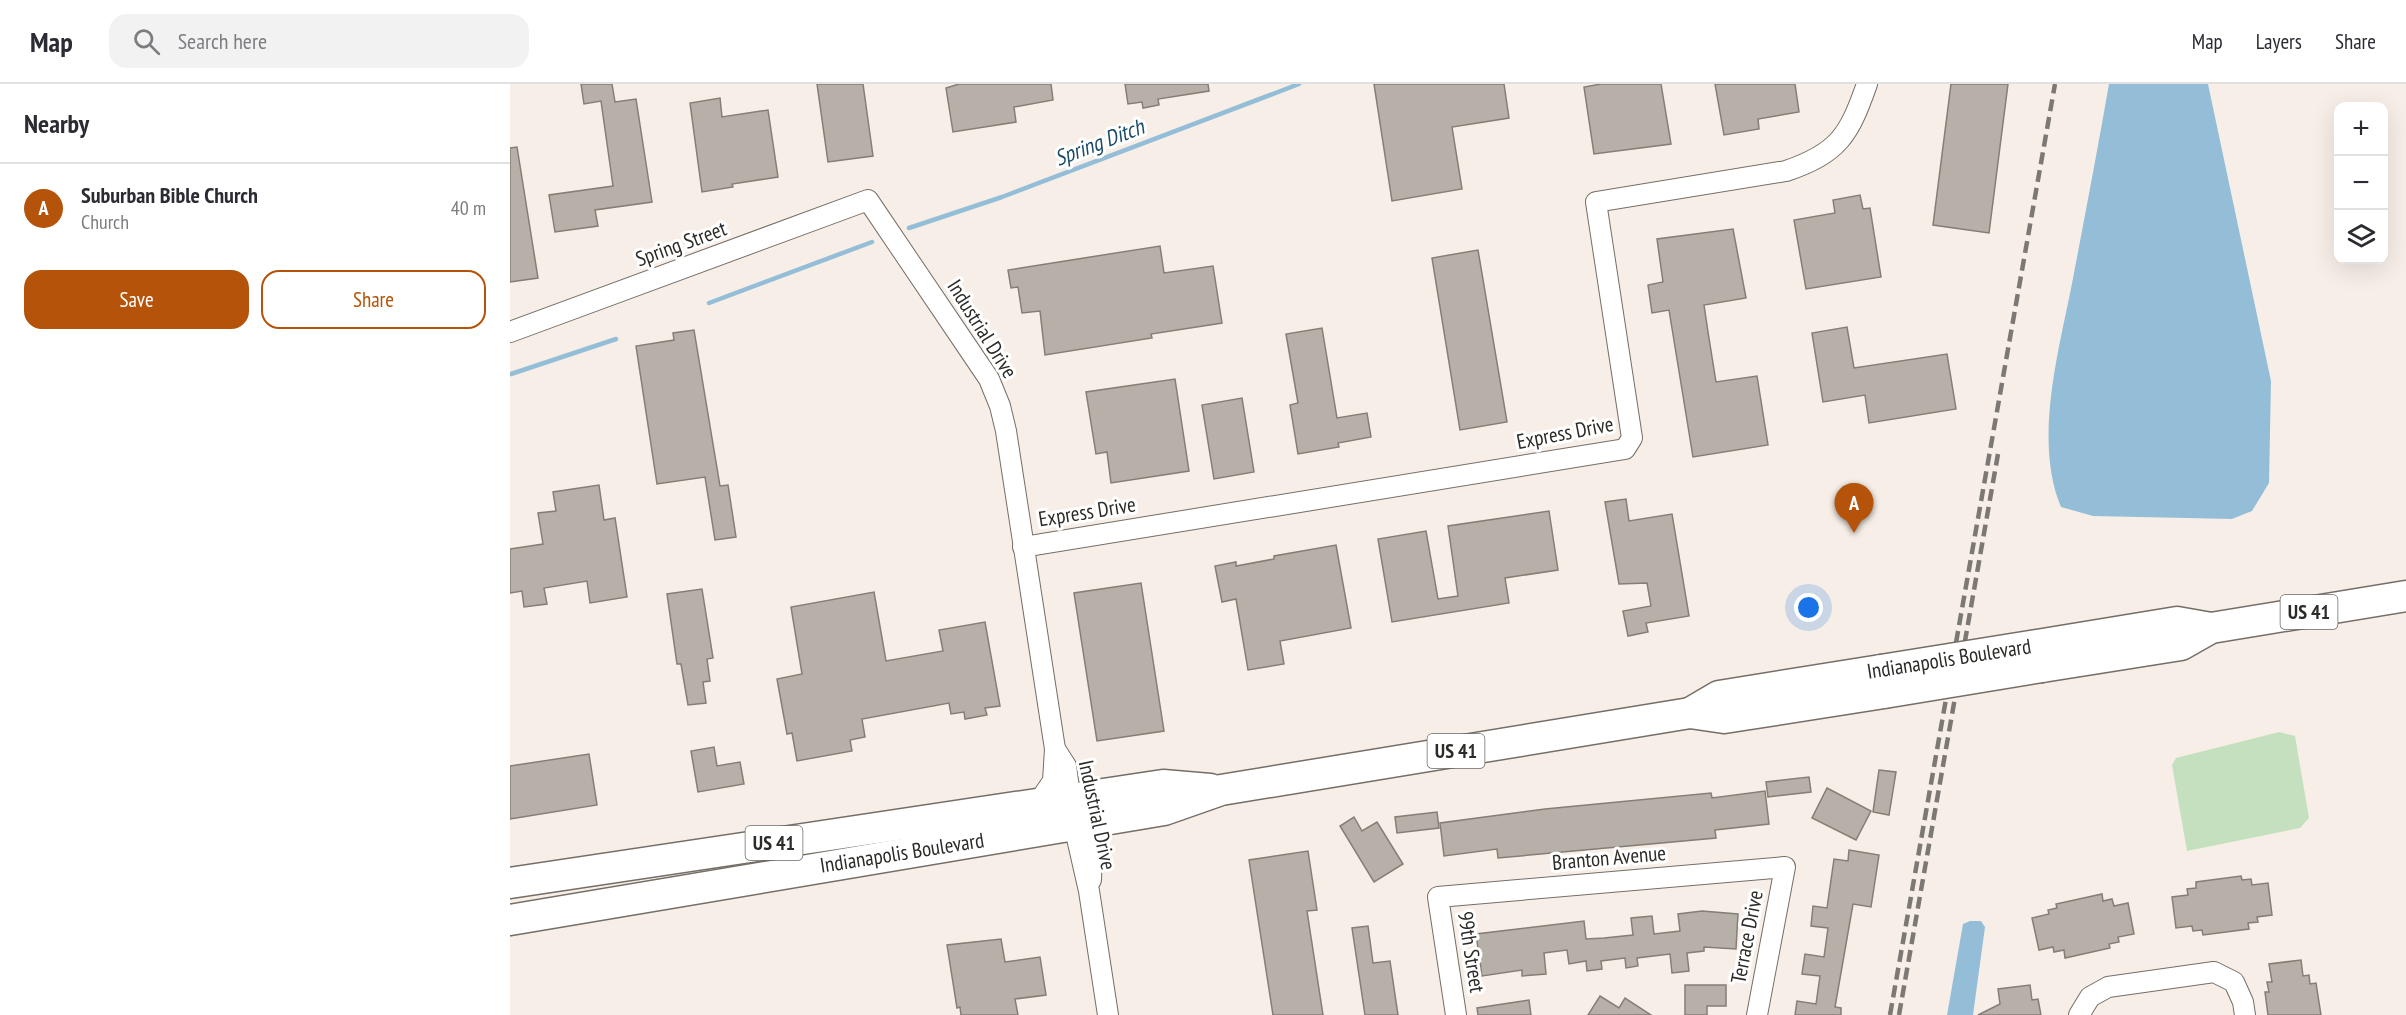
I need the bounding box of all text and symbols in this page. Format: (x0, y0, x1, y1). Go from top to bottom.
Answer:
search box (109, 14, 529, 68)
text: Map (30, 23, 73, 60)
icon: search (130, 25, 163, 58)
text: Search here (178, 27, 267, 55)
text: Map (2192, 28, 2223, 55)
text: Layers (2256, 28, 2302, 55)
text: Share (2335, 28, 2376, 55)
map controls (2334, 102, 2388, 264)
button: + (2334, 102, 2388, 156)
text: Nearby (24, 107, 89, 140)
water label: Spring Ditch (1050, 112, 1149, 172)
button: − (2334, 156, 2388, 210)
text: Suburban Bible Church (81, 181, 258, 209)
text: A (38, 195, 49, 221)
text: 40 m (451, 195, 486, 221)
text: Church (81, 209, 129, 235)
button: layers (2334, 210, 2388, 264)
street label: Spring Street (632, 215, 730, 272)
button: Save (24, 270, 249, 329)
button: Share (261, 270, 486, 329)
street label: Industrial Drive (941, 274, 1023, 383)
street label: Express Drive (1514, 410, 1616, 455)
pin: A (1834, 484, 1874, 533)
street label: Express Drive (1036, 491, 1137, 533)
your location (1794, 593, 1823, 622)
road number: US 41 (2280, 595, 2338, 629)
street label: Indianapolis Boulevard (1865, 632, 2033, 685)
road number: US 41 (1428, 734, 1484, 768)
street label: Industrial Drive (1073, 758, 1122, 872)
road number: US 41 (746, 826, 802, 860)
street label: Indianapolis Boulevard (818, 826, 986, 879)
street label: Branton Avenue (1551, 839, 1667, 876)
street label: Terrace Drive (1724, 888, 1769, 986)
street label: 99th Street (1452, 909, 1491, 995)

